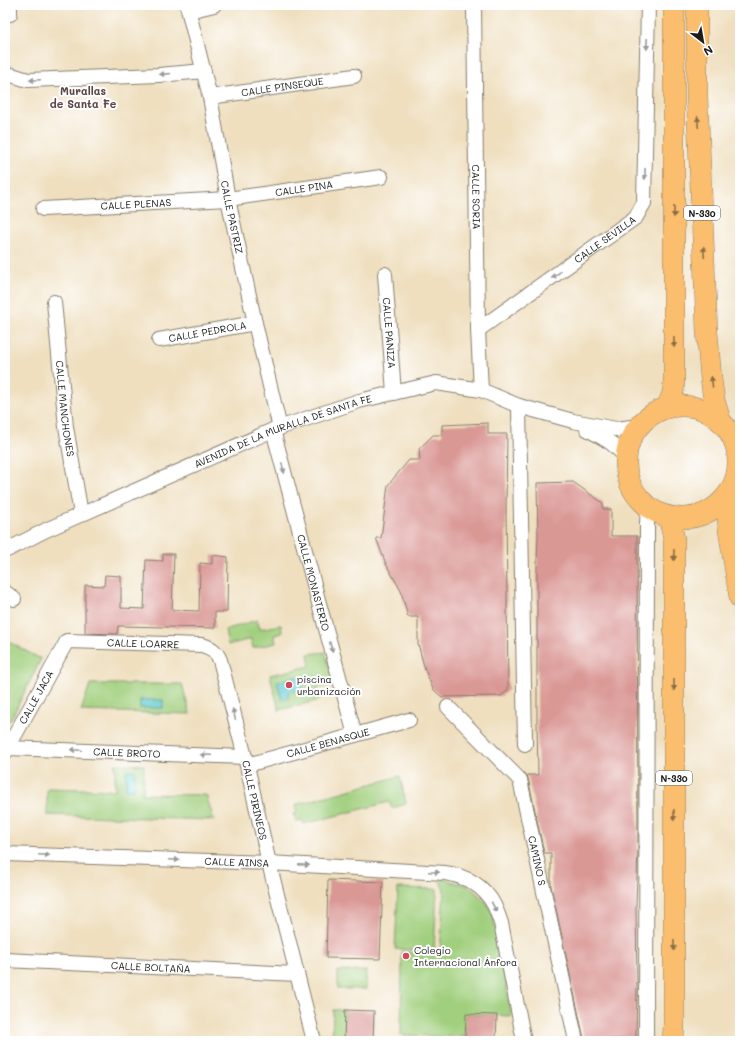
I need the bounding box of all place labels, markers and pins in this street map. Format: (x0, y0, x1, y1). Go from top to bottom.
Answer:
place label: piscina urbanización (297, 672, 361, 698)
marker: piscina urbanización (284, 680, 294, 690)
place label: Colegio Internacional Ánfora (414, 943, 517, 969)
marker: Colegio Internacional Ánfora (401, 951, 411, 961)

